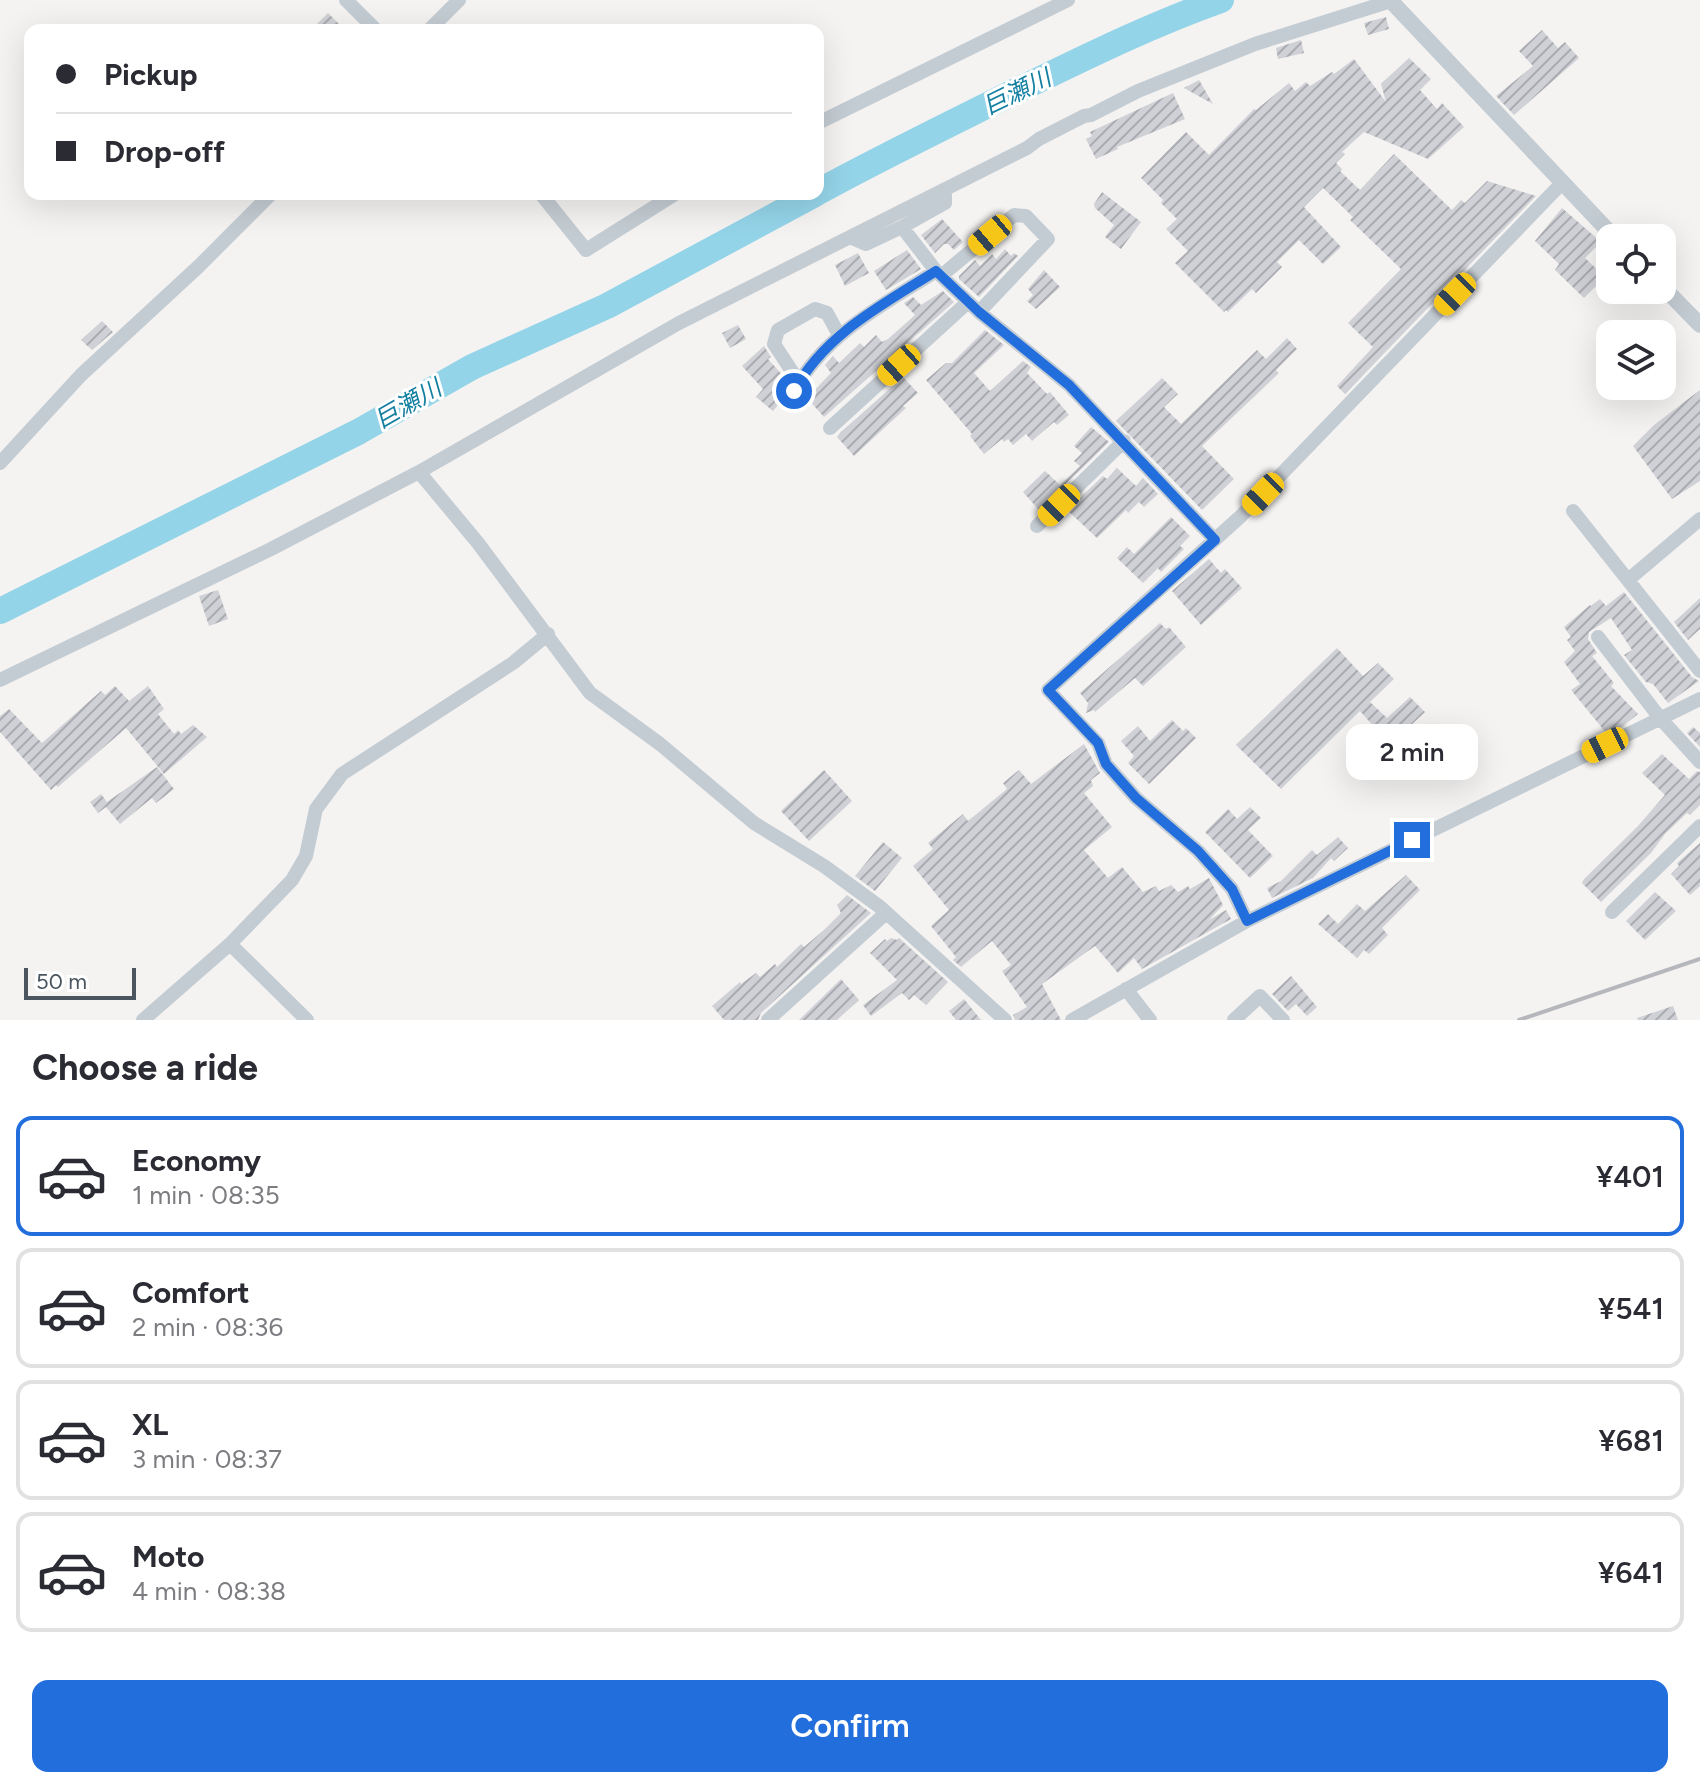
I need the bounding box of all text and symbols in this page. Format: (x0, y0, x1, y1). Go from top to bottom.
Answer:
text: Pickup (104, 56, 198, 93)
water label: 巨瀬川 (978, 61, 1058, 120)
text: Drop-off (104, 133, 225, 170)
car (964, 210, 1016, 260)
map controls (1596, 224, 1676, 400)
button: locate (1596, 224, 1676, 304)
car (1430, 268, 1480, 320)
button: layers (1596, 320, 1676, 400)
car (873, 340, 925, 390)
water label: 巨瀬川 (369, 372, 449, 434)
route start (776, 373, 812, 409)
car (1238, 468, 1288, 520)
car (1034, 480, 1084, 530)
callout: 2 min (1346, 724, 1478, 780)
car (1578, 724, 1632, 766)
text: 2 min (1380, 736, 1444, 768)
route end (1394, 822, 1430, 858)
scale bar (24, 964, 136, 1000)
text: 50 m (36, 968, 87, 995)
text: Choose a ride (32, 1046, 258, 1089)
icon: car (36, 1140, 108, 1212)
text: Economy (132, 1142, 261, 1179)
text: ¥401 (1596, 1158, 1664, 1195)
text: 1 min · 08:35 (132, 1179, 280, 1211)
icon: car (36, 1272, 108, 1344)
text: Comfort (132, 1274, 250, 1311)
text: ¥541 (1598, 1290, 1664, 1327)
text: 2 min · 08:36 (132, 1311, 283, 1343)
icon: car (36, 1404, 108, 1476)
text: XL (132, 1406, 168, 1443)
text: ¥681 (1599, 1422, 1664, 1459)
text: 3 min · 08:37 (132, 1443, 282, 1475)
icon: car (36, 1536, 108, 1608)
text: Moto (132, 1538, 204, 1575)
text: ¥641 (1598, 1554, 1664, 1591)
text: 4 min · 08:38 (132, 1575, 286, 1607)
button: Confirm (32, 1680, 1668, 1772)

